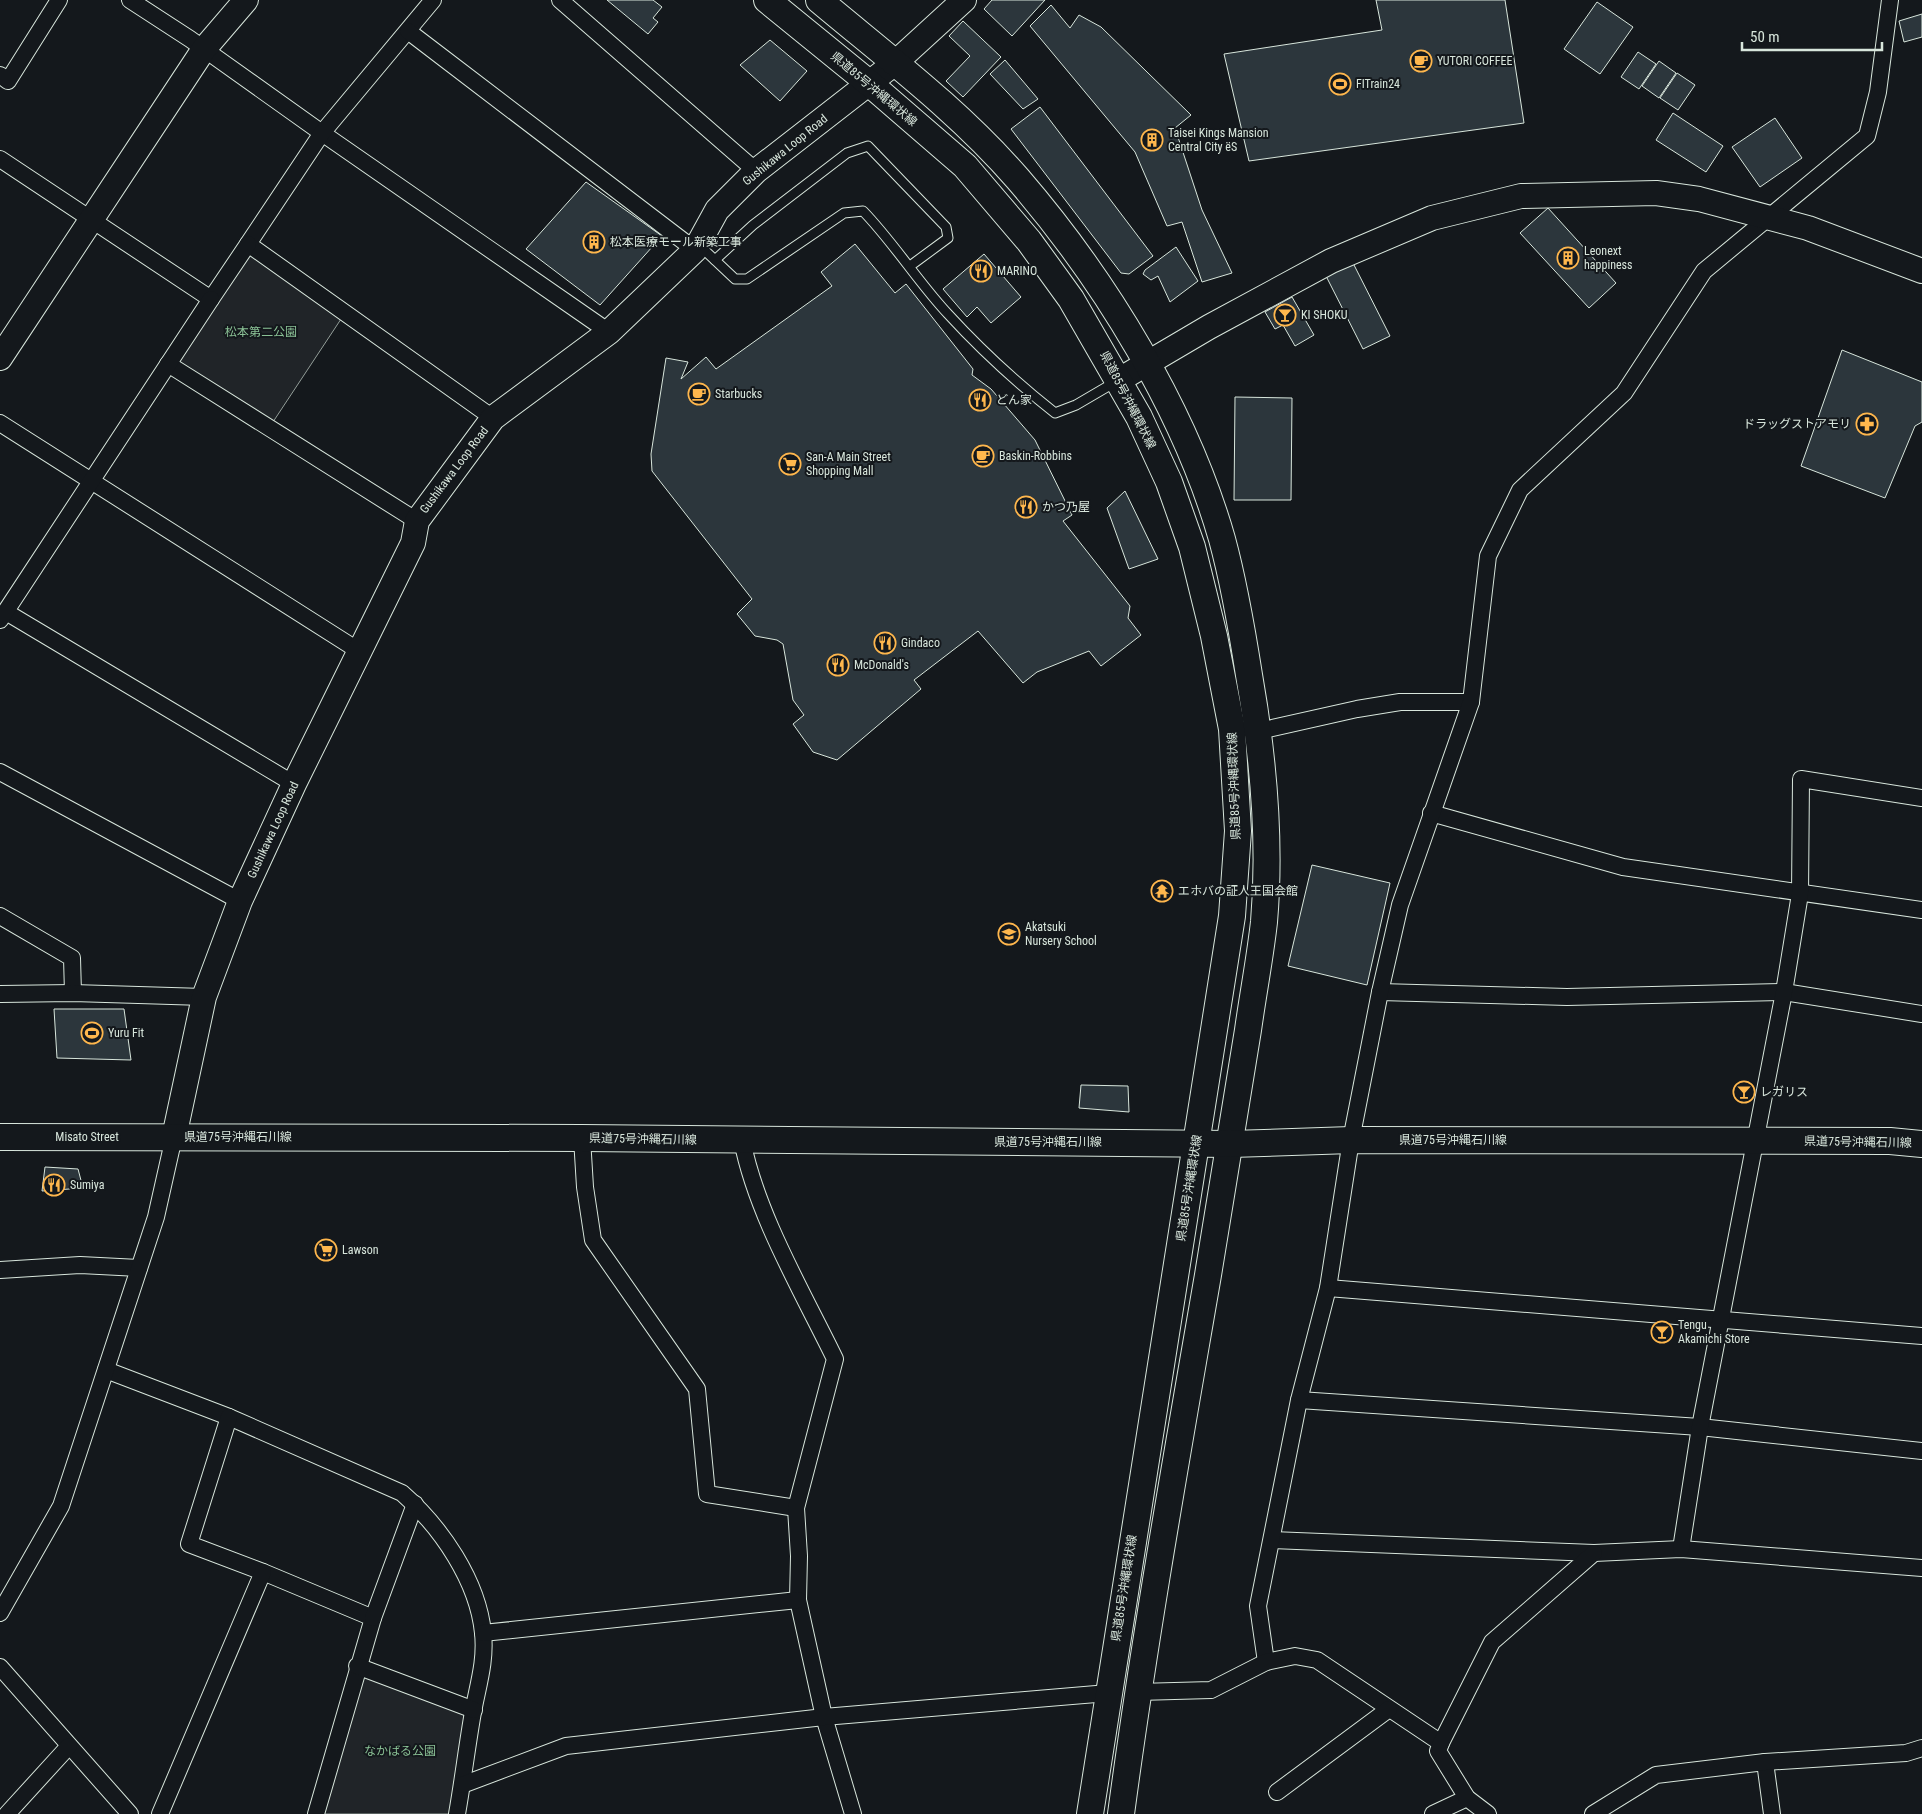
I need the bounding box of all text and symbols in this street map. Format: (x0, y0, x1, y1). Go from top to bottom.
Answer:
scale bar (1742, 20, 1882, 52)
text: 50 m (1750, 28, 1780, 46)
street label: 県道85号沖縄環状線 (828, 49, 920, 129)
cafe icon: YUTORI COFFEE (1409, 49, 1433, 73)
place label: YUTORI COFFEE (1437, 54, 1512, 68)
sports icon: FITrain24 (1328, 72, 1352, 96)
place label: FITrain24 (1356, 77, 1400, 91)
street label: Gushikawa Loop Road (740, 112, 830, 188)
place label: Taisei Kings Mansion Central City ëS (1168, 126, 1269, 154)
building icon: Taisei Kings Mansion Central City ëS (1140, 128, 1164, 152)
building icon: 松本医療モール新築工事 (582, 230, 606, 254)
place label: 松本医療モール新築工事 (610, 235, 742, 249)
place label: Leonext happiness (1584, 244, 1633, 272)
building icon: Leonext happiness (1556, 246, 1580, 270)
restaurant icon: MARINO (969, 259, 993, 283)
place label: MARINO (997, 264, 1037, 278)
bar icon: KI SHOKU (1273, 303, 1297, 327)
place label: KI SHOKU (1301, 308, 1348, 322)
park label: 松本第二公園 (225, 325, 297, 339)
street label: 県道85号沖縄環状線 (1097, 349, 1159, 451)
cafe icon: Starbucks (687, 382, 711, 406)
place label: Starbucks (715, 387, 762, 401)
restaurant icon: どん家 (968, 388, 992, 412)
place label: どん家 (996, 393, 1032, 407)
pharmacy icon: ドラッグストアモリ (1855, 412, 1879, 436)
place label: ドラッグストアモリ (1743, 417, 1851, 431)
street label: Gushikawa Loop Road (417, 424, 491, 516)
cafe icon: Baskin-Robbins (971, 444, 995, 468)
place label: Baskin-Robbins (999, 449, 1072, 463)
place label: San-A Main Street Shopping Mall (806, 450, 891, 478)
supermarket icon: San-A Main Street Shopping Mall (778, 452, 802, 476)
restaurant icon: かつ乃屋 (1014, 495, 1038, 519)
place label: かつ乃屋 (1042, 500, 1090, 514)
restaurant icon: Gindaco (873, 631, 897, 655)
place label: Gindaco (901, 636, 940, 650)
restaurant icon: McDonald's (826, 653, 850, 677)
place label: McDonald's (854, 658, 909, 672)
street label: 県道85号沖縄環状線 (1225, 732, 1243, 840)
street label: Gushikawa Loop Road (244, 779, 302, 880)
temple icon: エホバの証人王国会館 (1150, 879, 1174, 903)
place label: エホバの証人王国会館 (1178, 884, 1298, 898)
place label: Akatsuki Nursery School (1025, 920, 1097, 948)
school or university icon: Akatsuki Nursery School (997, 922, 1021, 946)
sports icon: Yuru Fit (80, 1021, 104, 1045)
place label: Yuru Fit (108, 1026, 145, 1040)
bar icon: レガリス (1732, 1080, 1756, 1104)
place label: レガリス (1760, 1085, 1808, 1099)
street label: Misato Street (55, 1130, 119, 1144)
street label: 県道75号沖縄石川線 (184, 1130, 292, 1144)
street label: 県道75号沖縄石川線 (589, 1131, 697, 1147)
street label: 県道75号沖縄石川線 (1399, 1133, 1507, 1147)
street label: 県道85号沖縄環状線 (1174, 1134, 1204, 1242)
street label: 県道75号沖縄石川線 (1804, 1134, 1912, 1150)
street label: 県道75号沖縄石川線 (994, 1135, 1102, 1149)
restaurant icon: Sumiya (42, 1173, 66, 1197)
place label: Sumiya (70, 1178, 105, 1192)
supermarket icon: Lawson (314, 1238, 338, 1262)
place label: Lawson (342, 1243, 379, 1257)
place label: Tengu Akamichi Store (1678, 1318, 1750, 1346)
bar icon: Tengu Akamichi Store (1650, 1320, 1674, 1344)
street label: 県道85号沖縄環状線 (1109, 1534, 1139, 1642)
park label: なかばる公園 (364, 1744, 436, 1758)

